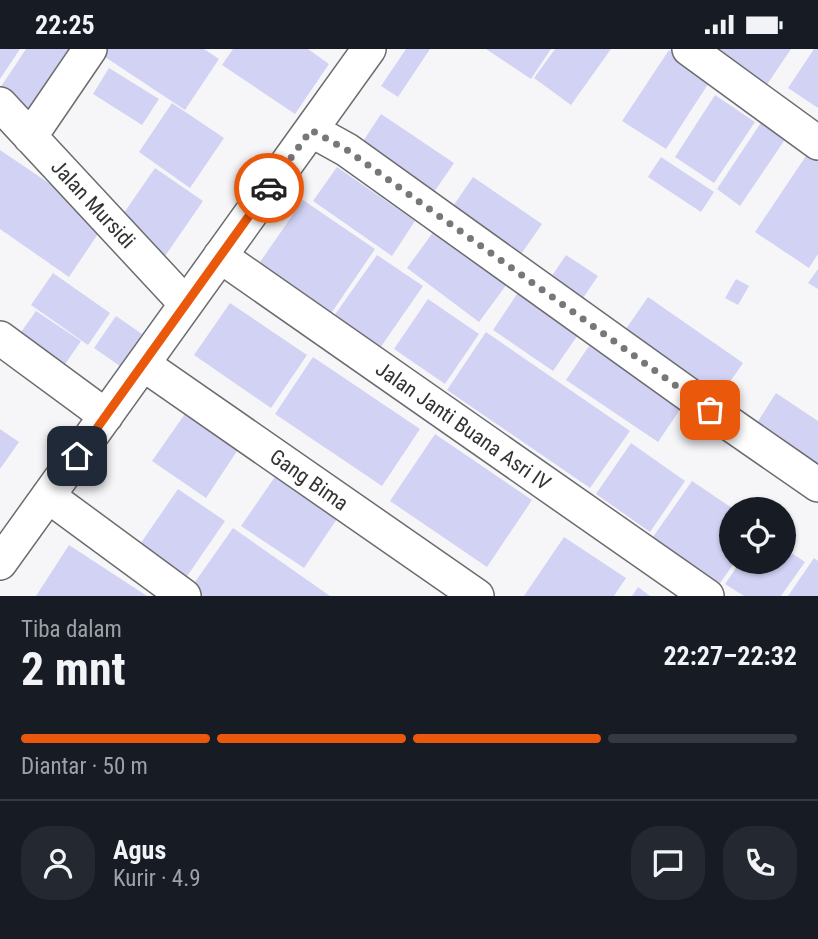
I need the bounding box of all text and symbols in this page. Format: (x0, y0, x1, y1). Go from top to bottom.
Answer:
text: 22:25 (35, 10, 95, 40)
courier (234, 153, 304, 223)
street label: Jalan Mursidi (46, 155, 140, 253)
icon: car (250, 169, 288, 207)
street label: Jalan Janti Buana Asri IV (371, 357, 555, 496)
pin (680, 380, 740, 440)
icon: bag (691, 391, 729, 429)
pin (47, 426, 107, 486)
icon: home (58, 437, 96, 475)
street label: Gang Bima (265, 444, 353, 516)
map controls (719, 497, 796, 574)
button: locate (719, 497, 796, 574)
text: Tiba dalam (21, 616, 122, 643)
text: 22:27–22:32 (663, 641, 797, 671)
text: 2 mnt (21, 642, 126, 696)
text: Diantar · 50 m (21, 753, 148, 780)
button: person (21, 826, 95, 900)
button: chat (631, 826, 705, 900)
button: phone (723, 826, 797, 900)
text: Agus (113, 835, 166, 865)
text: Kurir · 4.9 (113, 865, 201, 892)

